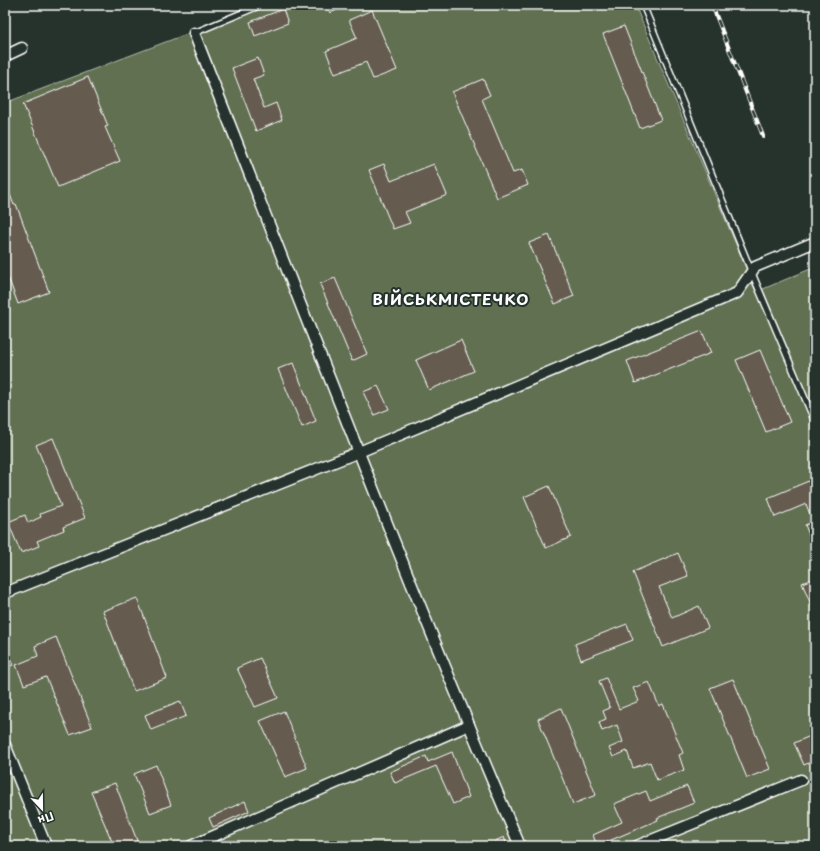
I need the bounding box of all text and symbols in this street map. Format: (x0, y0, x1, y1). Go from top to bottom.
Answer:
district label: ВІЙСЬКМІСТЕЧКО (372, 287, 530, 310)
north arrow (22, 789, 62, 829)
text: Пн (35, 808, 57, 830)

